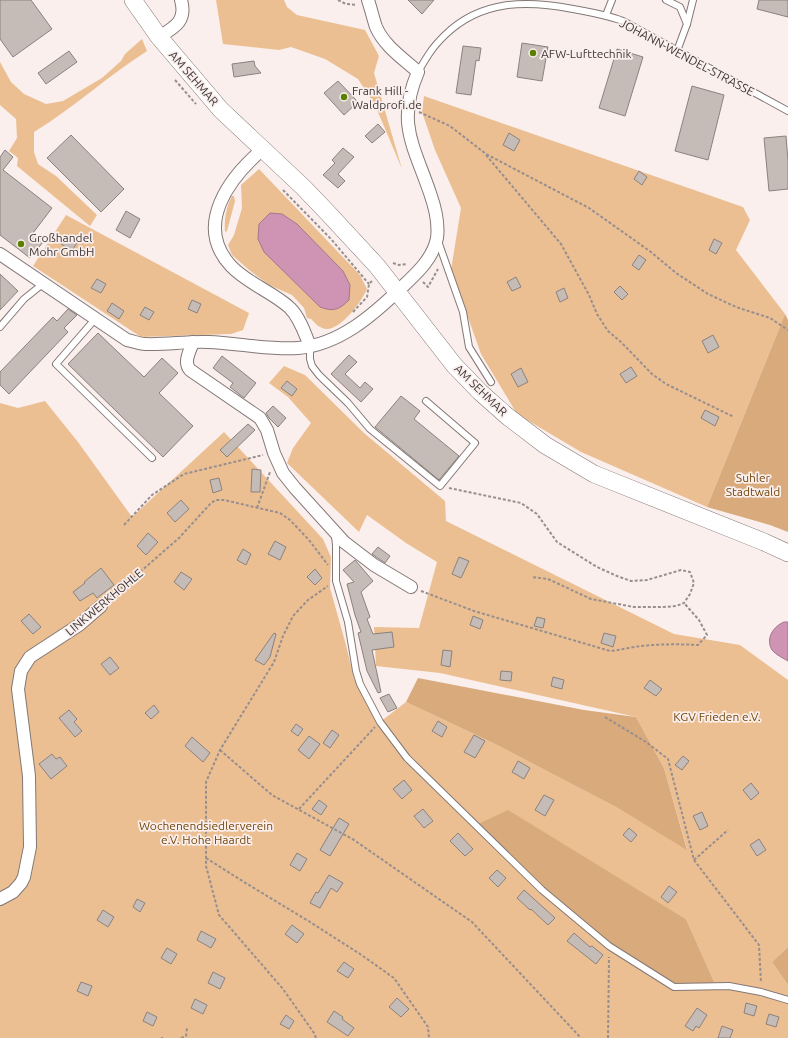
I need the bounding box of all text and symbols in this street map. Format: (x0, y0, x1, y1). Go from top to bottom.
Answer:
street label: JOHANN-WENDEL-STRASSE (617, 16, 757, 98)
place label: AFW-Lufttechnik (541, 47, 632, 60)
street label: AM SEHMAR (167, 48, 222, 108)
marker: AFW-Lufttechnik (528, 48, 538, 58)
place label: Frank Hill - Waldprofi.de (352, 84, 422, 111)
marker: Frank Hill - Waldprofi.de (339, 92, 349, 102)
place label: Großhandel Mohr GmbH (29, 231, 94, 258)
marker: Großhandel Mohr GmbH (16, 239, 26, 249)
street label: AM SEHMAR (452, 362, 510, 419)
park label: Suhler Stadtwald (726, 471, 780, 498)
street label: LINKWERKHOHLE (63, 566, 145, 638)
park label: KGV Frieden e.V. (673, 710, 761, 723)
park label: Wochenendsiedlerverein e.V. Hohe Haardt (139, 819, 273, 846)

